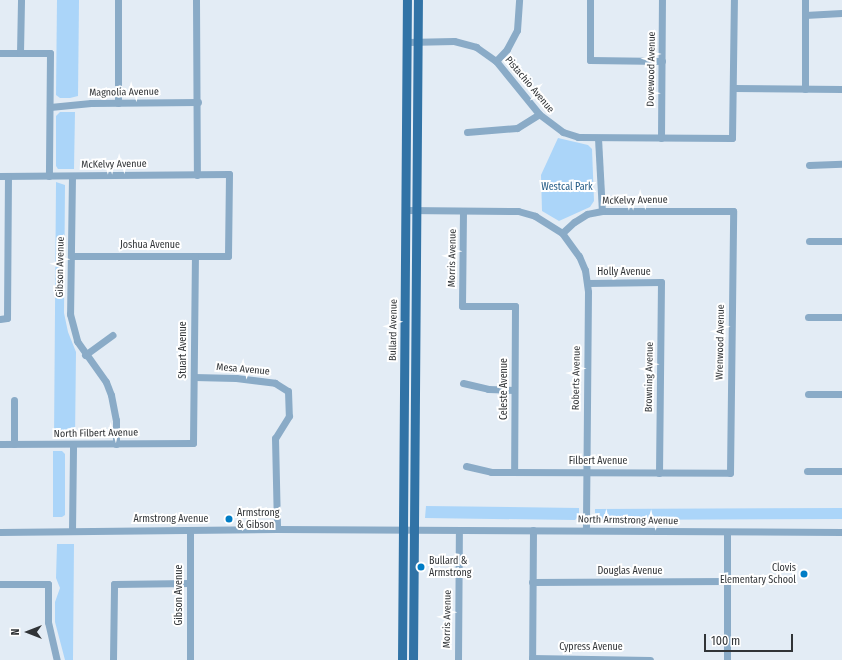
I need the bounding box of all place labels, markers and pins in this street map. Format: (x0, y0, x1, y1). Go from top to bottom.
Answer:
place label: Armstrong & Gibson (237, 507, 279, 530)
marker: Armstrong & Gibson (224, 514, 234, 524)
place label: Bullard & Armstrong (429, 555, 471, 578)
marker: Bullard & Armstrong (416, 562, 426, 572)
place label: Clovis Elementary School (720, 562, 796, 586)
marker: Clovis Elementary School (799, 569, 809, 579)

